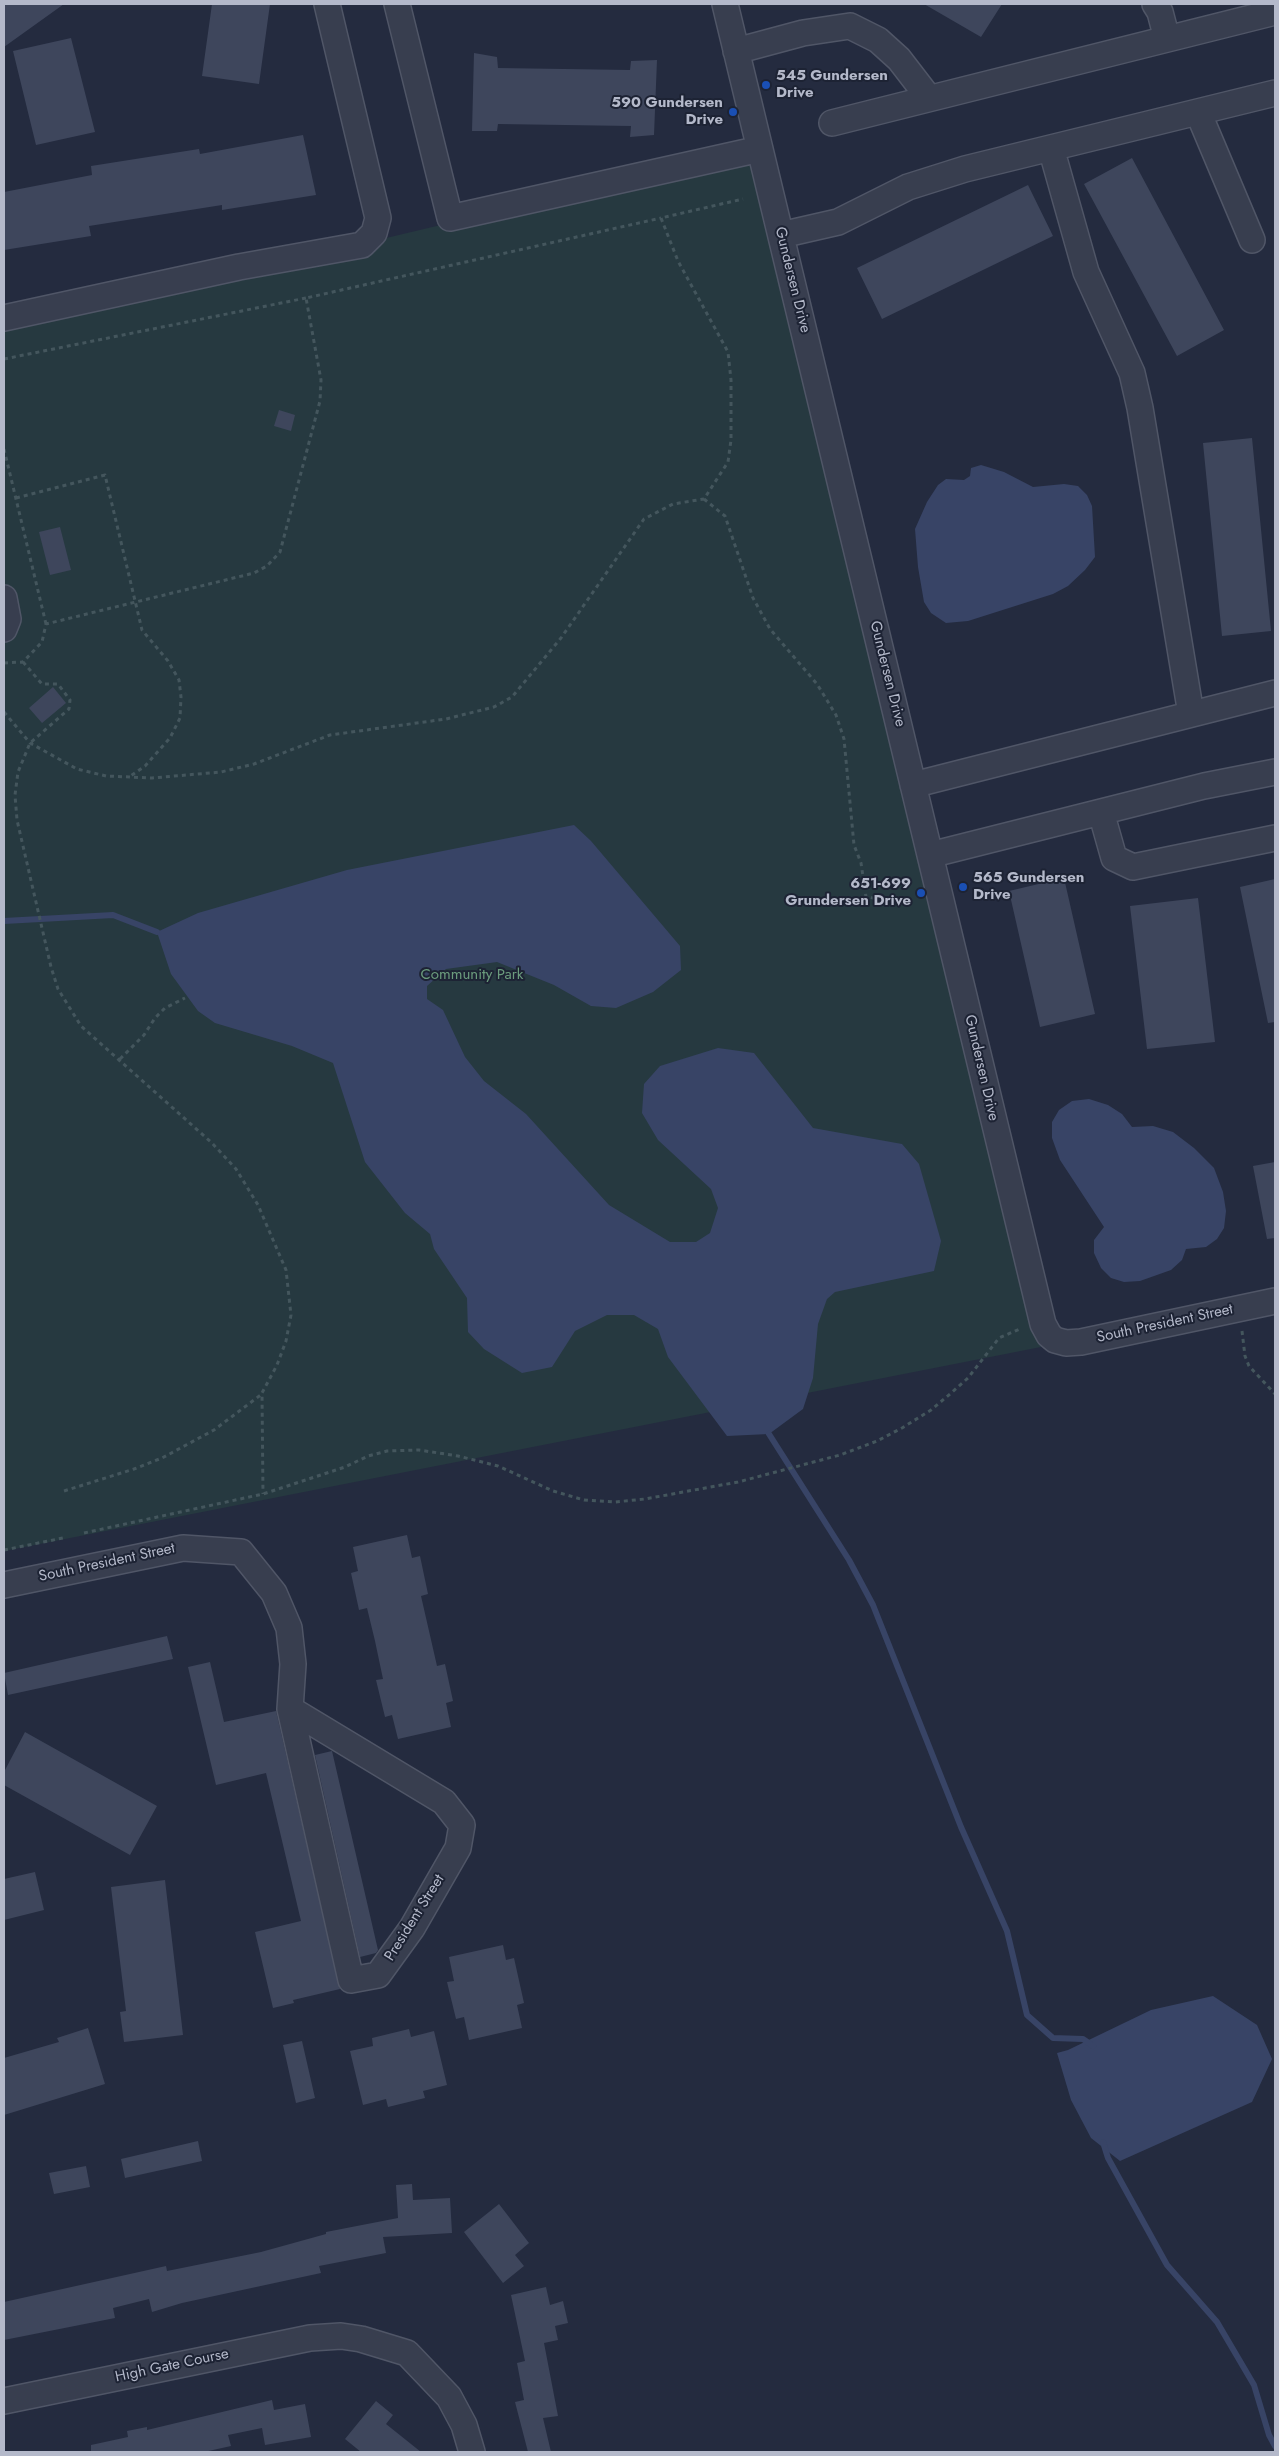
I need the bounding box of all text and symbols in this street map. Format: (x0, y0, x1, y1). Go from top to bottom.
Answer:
place label: 545 Gundersen Drive (776, 67, 888, 102)
marker: 545 Gundersen Drive (760, 79, 772, 91)
place label: 590 Gundersen Drive (611, 94, 723, 129)
marker: 590 Gundersen Drive (727, 106, 739, 118)
street label: Gundersen Drive (770, 225, 814, 335)
street label: Gundersen Drive (865, 619, 909, 729)
place label: 565 Gundersen Drive (973, 869, 1084, 904)
place label: 651-699 Grundersen Drive (785, 875, 911, 910)
marker: 565 Gundersen Drive (957, 881, 969, 893)
marker: 651-699 Grundersen Drive (915, 887, 927, 899)
park label: Community Park (421, 966, 523, 984)
street label: Gundersen Drive (960, 1013, 1002, 1123)
street label: South President Street (1095, 1301, 1235, 1347)
street label: South President Street (37, 1540, 177, 1586)
street label: President Street (381, 1871, 449, 1965)
street label: High Gate Course (114, 2345, 230, 2387)

